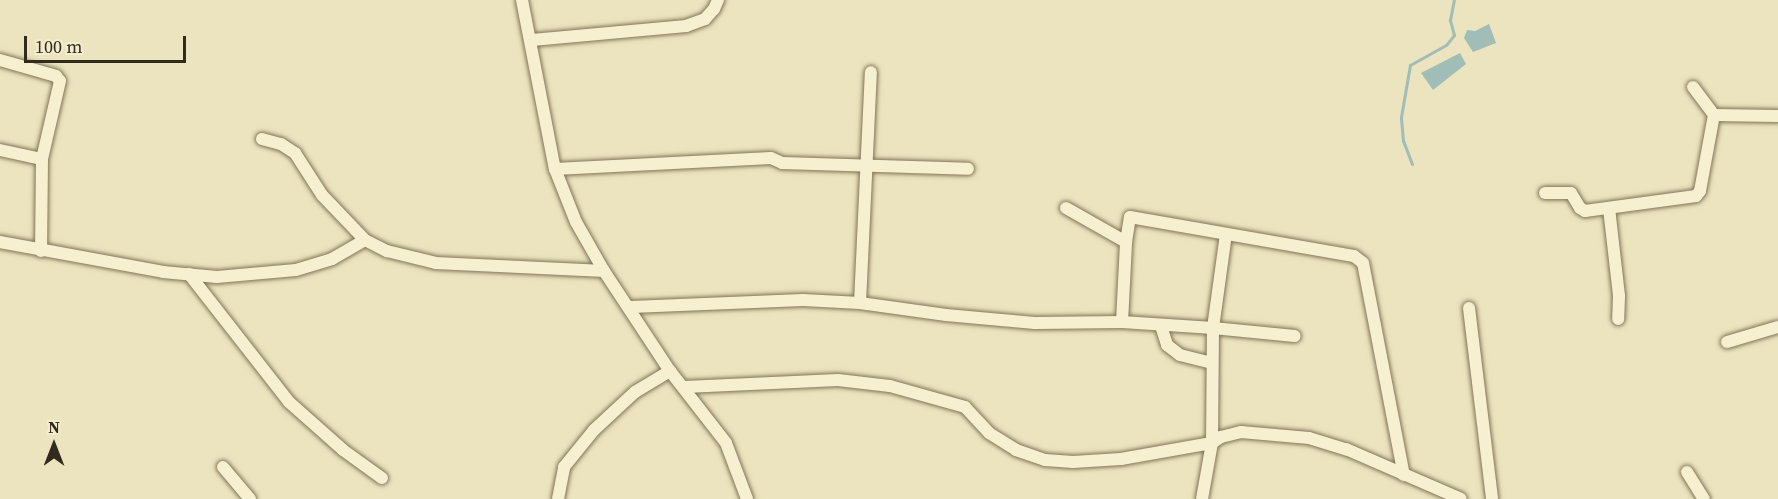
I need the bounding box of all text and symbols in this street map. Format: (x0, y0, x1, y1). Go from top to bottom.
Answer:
scale bar (27, 24, 189, 62)
text: 100 m (35, 34, 82, 59)
north arrow (24, 415, 84, 475)
text: N (48, 416, 60, 438)

